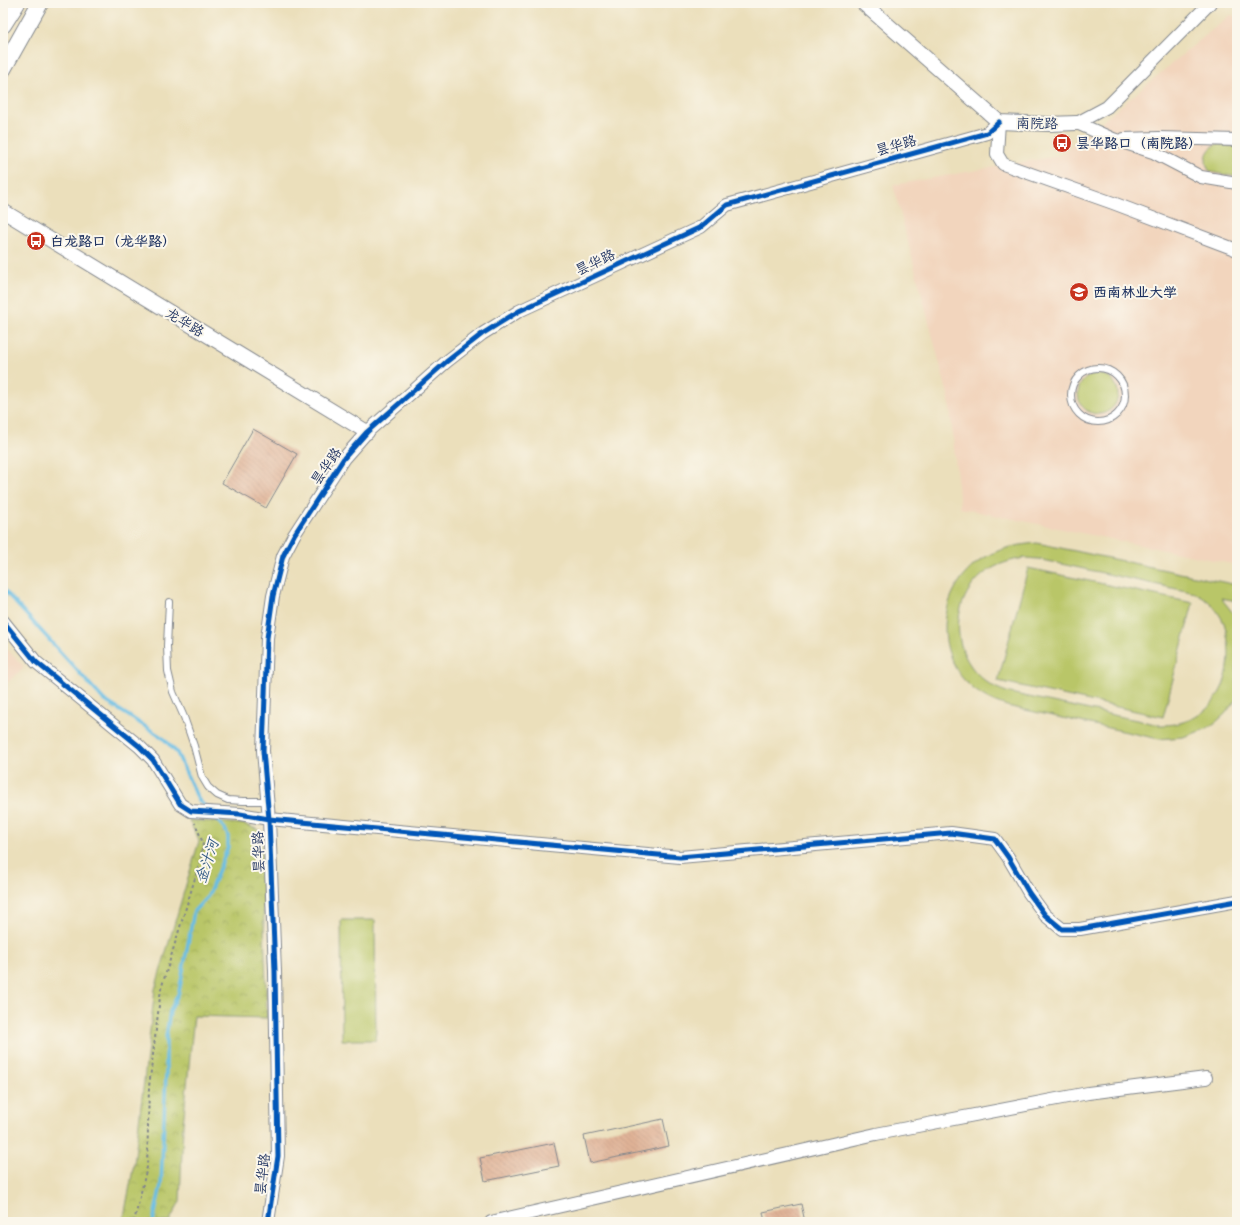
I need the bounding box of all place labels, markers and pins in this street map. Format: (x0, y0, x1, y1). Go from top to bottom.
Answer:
bus stop icon: 昙华路口（南院路） (1051, 132, 1073, 154)
place label: 昙华路口（南院路） (1076, 135, 1202, 155)
bus stop icon: 白龙路口（龙华路） (25, 230, 47, 252)
place label: 白龙路口（龙华路） (50, 233, 176, 253)
school or university icon: 西南林业大学 (1068, 281, 1090, 303)
place label: 西南林业大学 (1093, 284, 1177, 304)

